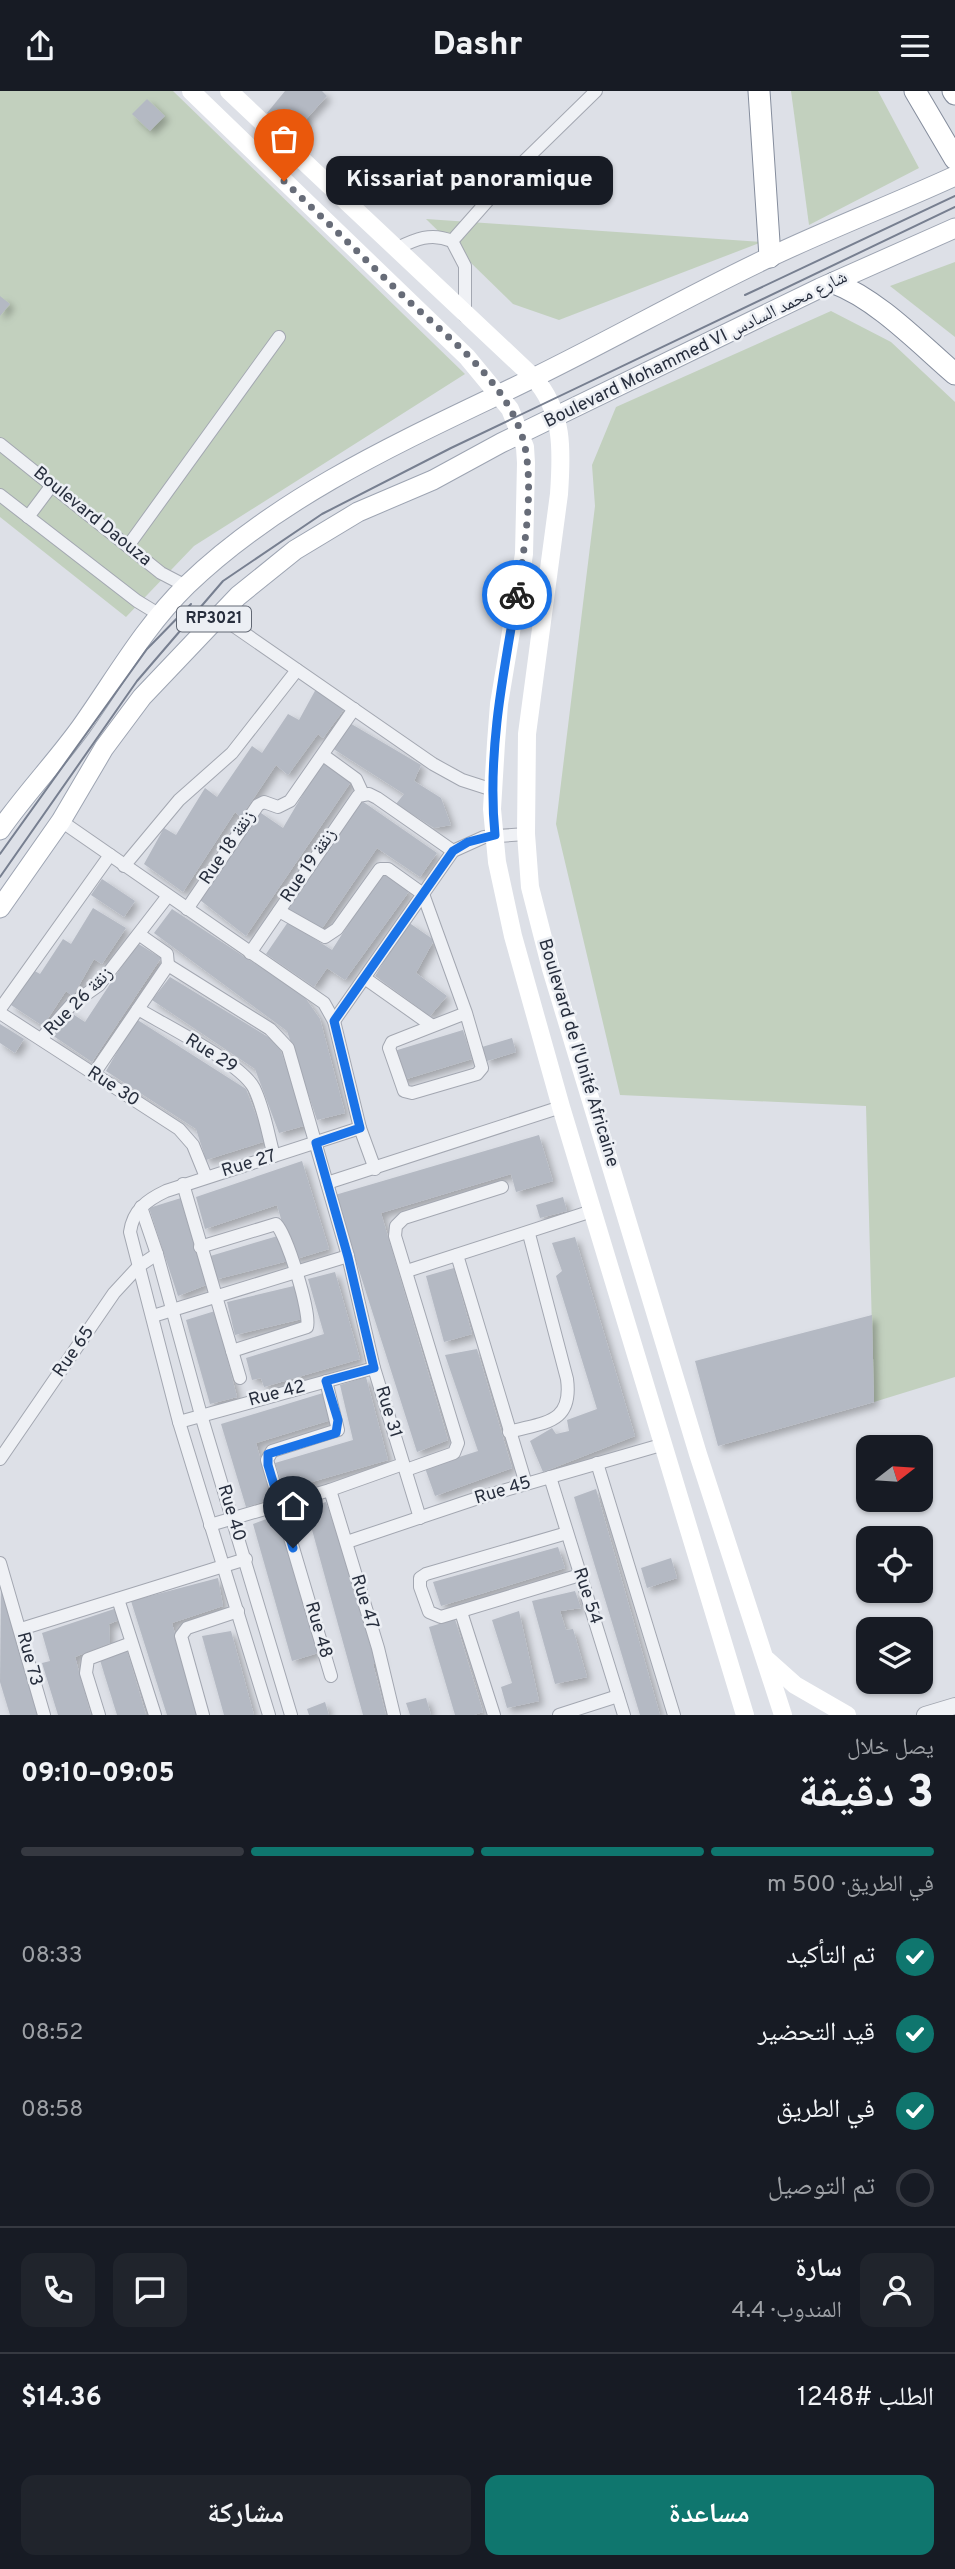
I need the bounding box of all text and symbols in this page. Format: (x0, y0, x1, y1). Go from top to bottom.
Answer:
text: Dashr (433, 26, 522, 66)
icon: share (21, 27, 59, 65)
icon: menu (896, 27, 934, 65)
pin (254, 109, 314, 181)
icon: bag (265, 120, 303, 158)
callout: Kissariat panoramique (326, 157, 613, 205)
text: Kissariat panoramique (346, 166, 593, 195)
street label: Boulevard Mohammed VI شارع محمد السادس (540, 266, 852, 434)
street label: Boulevard Daouza (28, 462, 156, 572)
courier (482, 560, 552, 630)
icon: bike (498, 576, 536, 614)
road number: RP3021 (177, 607, 251, 631)
street label: Rue 18 زنقة (195, 806, 261, 890)
street label: Rue 19 زنقة (276, 825, 342, 907)
street label: Boulevard de l'Unité Africaine (532, 936, 624, 1170)
street label: Rue 26 زنقة (40, 962, 119, 1041)
street label: Rue 29 (181, 1029, 241, 1079)
street label: Rue 30 (82, 1062, 144, 1112)
street label: Rue 27 (219, 1145, 279, 1183)
street label: Rue 65 (48, 1322, 100, 1382)
street label: Rue 42 (246, 1375, 308, 1413)
street label: Rue 31 (369, 1383, 407, 1441)
north arrow (856, 1435, 933, 1512)
map controls (856, 1435, 933, 1694)
street label: Rue 45 (472, 1472, 534, 1510)
pin (263, 1476, 323, 1548)
street label: Rue 40 (211, 1482, 251, 1544)
icon: home (274, 1487, 312, 1525)
button: locate (856, 1526, 933, 1603)
street label: Rue 54 (567, 1565, 607, 1627)
street label: Rue 47 (345, 1572, 383, 1632)
street label: Rue 48 (299, 1599, 337, 1661)
button: layers (856, 1617, 933, 1694)
street label: Rue 73 (11, 1630, 47, 1688)
text: يصل خلال (847, 1734, 934, 1763)
text: 09:05–09:10 (21, 1758, 175, 1791)
text: 3 دقيقة (798, 1765, 934, 1824)
text: في الطريق · 500 m (767, 1871, 934, 1900)
icon: check (896, 1938, 934, 1976)
text: تم التأكيد (786, 1940, 875, 1973)
text: 08:33 (21, 1942, 83, 1971)
icon: check (896, 2015, 934, 2053)
text: قيد التحضير (758, 2017, 875, 2050)
text: 08:52 (21, 2019, 83, 2048)
icon: check (896, 2092, 934, 2130)
text: في الطريق (776, 2094, 875, 2127)
text: 08:58 (21, 2096, 83, 2125)
text: تم التوصيل (768, 2171, 875, 2204)
button: phone (21, 2253, 95, 2327)
button: chat (113, 2253, 187, 2327)
text: سارة (795, 2253, 842, 2286)
button: person (860, 2253, 934, 2327)
text: المندوب · 4.4 (731, 2297, 842, 2326)
text: $14.36 (21, 2382, 102, 2415)
text: الطلب #1248 (797, 2382, 934, 2415)
button: مشاركة (21, 2475, 471, 2555)
button: مساعدة (485, 2475, 934, 2555)

